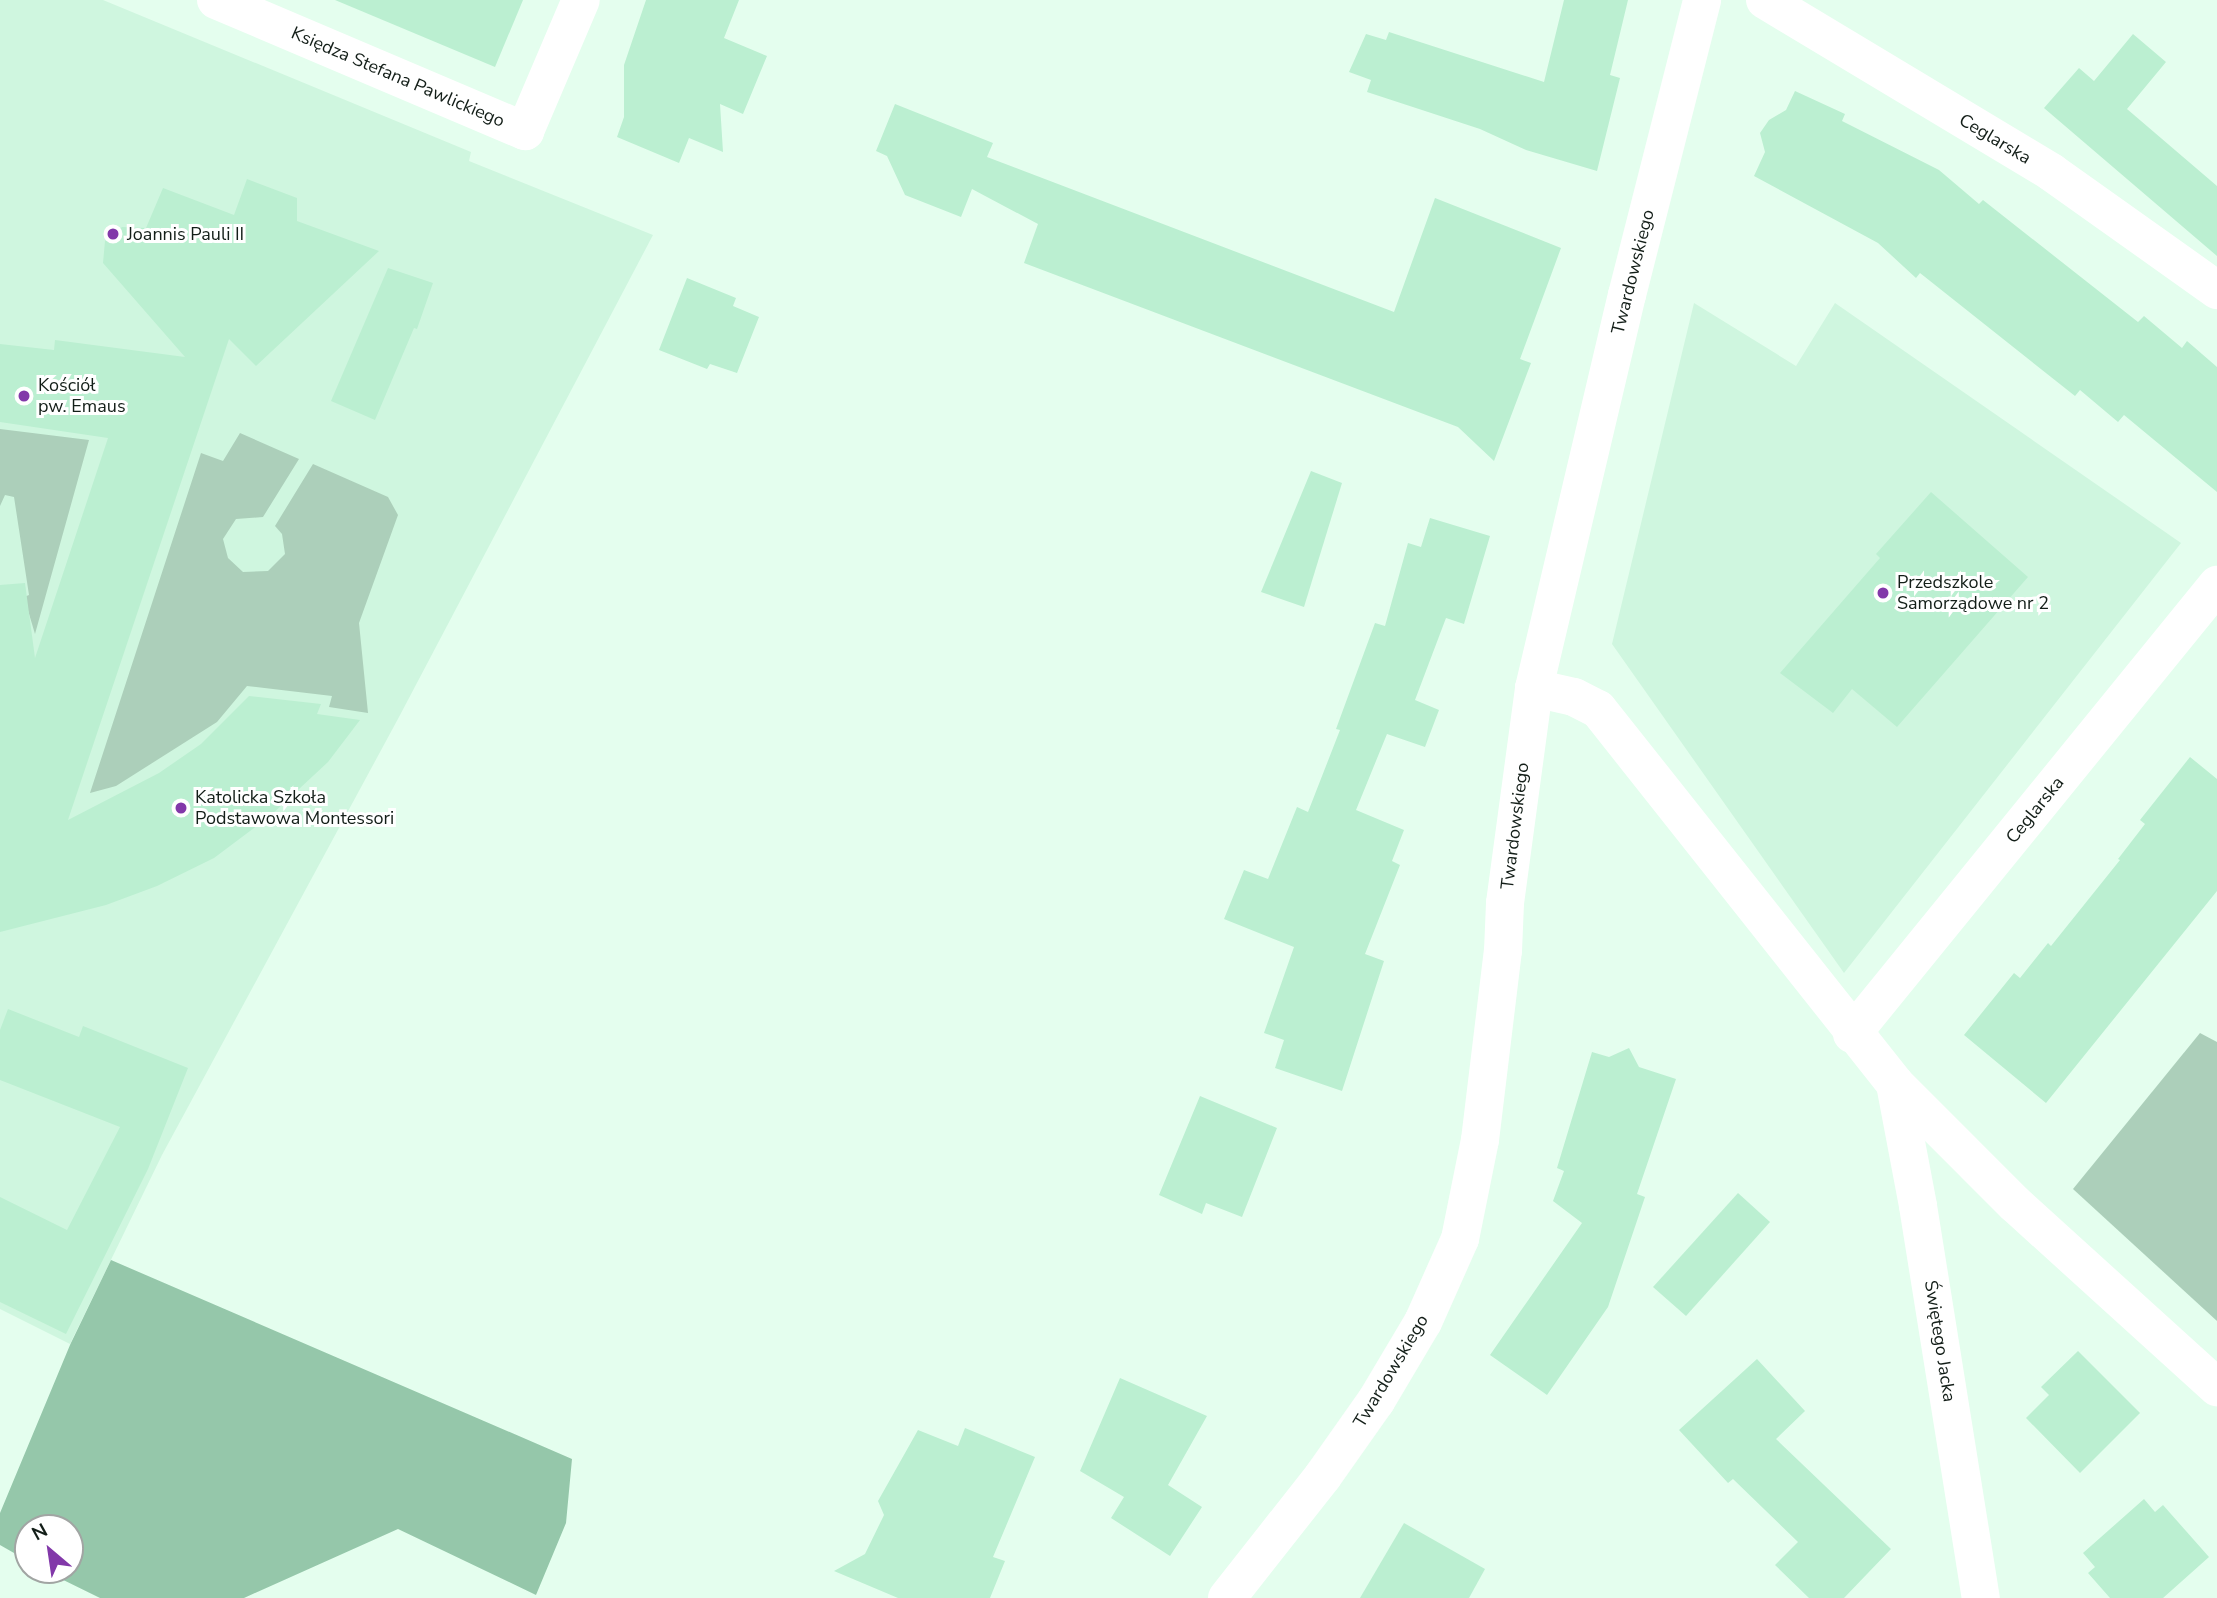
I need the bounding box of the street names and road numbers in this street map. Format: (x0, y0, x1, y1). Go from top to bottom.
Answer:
street label: Księdza Stefana Pawlickiego (288, 22, 508, 132)
street label: Ceglarska (1955, 109, 2035, 169)
street label: Twardowskiego (1607, 207, 1659, 337)
street label: Twardowskiego (1496, 761, 1534, 891)
street label: Ceglarska (2001, 772, 2069, 848)
street label: Świętego Jacka (1920, 1279, 1960, 1403)
street label: Twardowskiego (1349, 1311, 1433, 1431)

